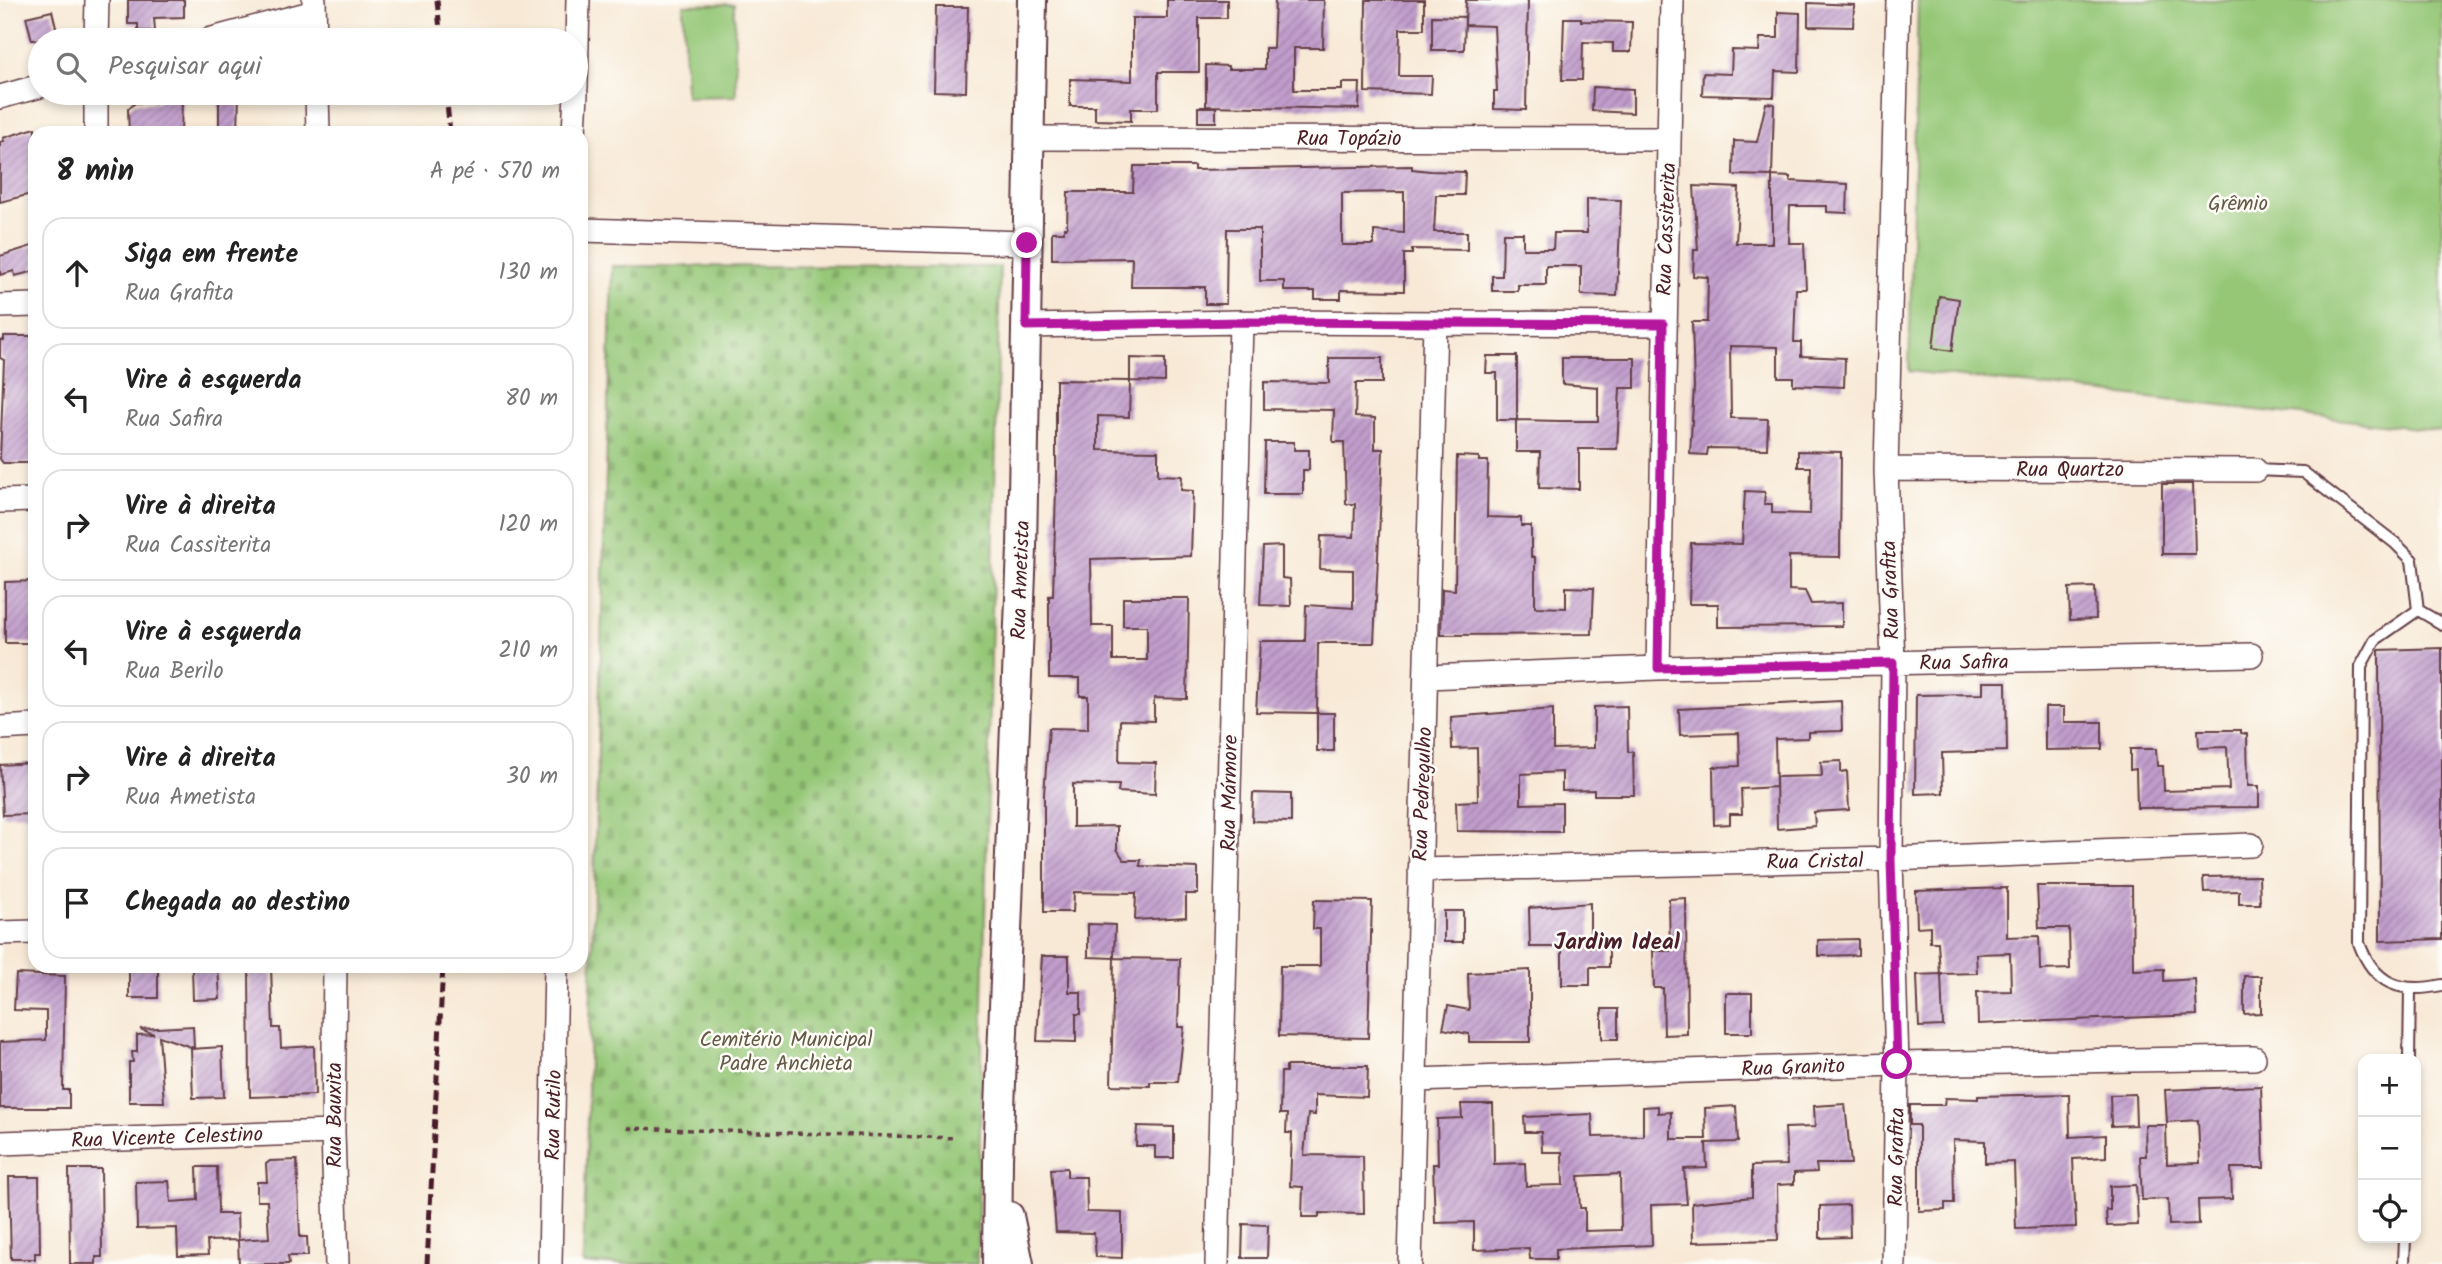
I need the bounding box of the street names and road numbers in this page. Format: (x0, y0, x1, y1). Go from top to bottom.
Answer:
street label: Rua Topázio (1296, 123, 1402, 156)
street label: Rua Cassiterita (1649, 162, 1686, 296)
street label: Rua Quartzo (2016, 454, 2124, 487)
street label: Rua Ametista (1003, 520, 1040, 640)
street label: Rua Grafita (1873, 540, 1910, 640)
street label: Rua Safira (1919, 646, 2009, 681)
street label: Rua Pedregulho (1405, 726, 1442, 862)
street label: Rua Mármore (1213, 734, 1248, 852)
street label: Rua Cristal (1766, 845, 1864, 880)
street label: Rua Granito (1740, 1050, 1846, 1087)
street label: Rua Bauxita (319, 1062, 352, 1168)
street label: Rua Rutilo (537, 1069, 572, 1161)
street label: Rua Grafita (1880, 1107, 1915, 1207)
street label: Rua Vicente Celestino (70, 1119, 264, 1158)

